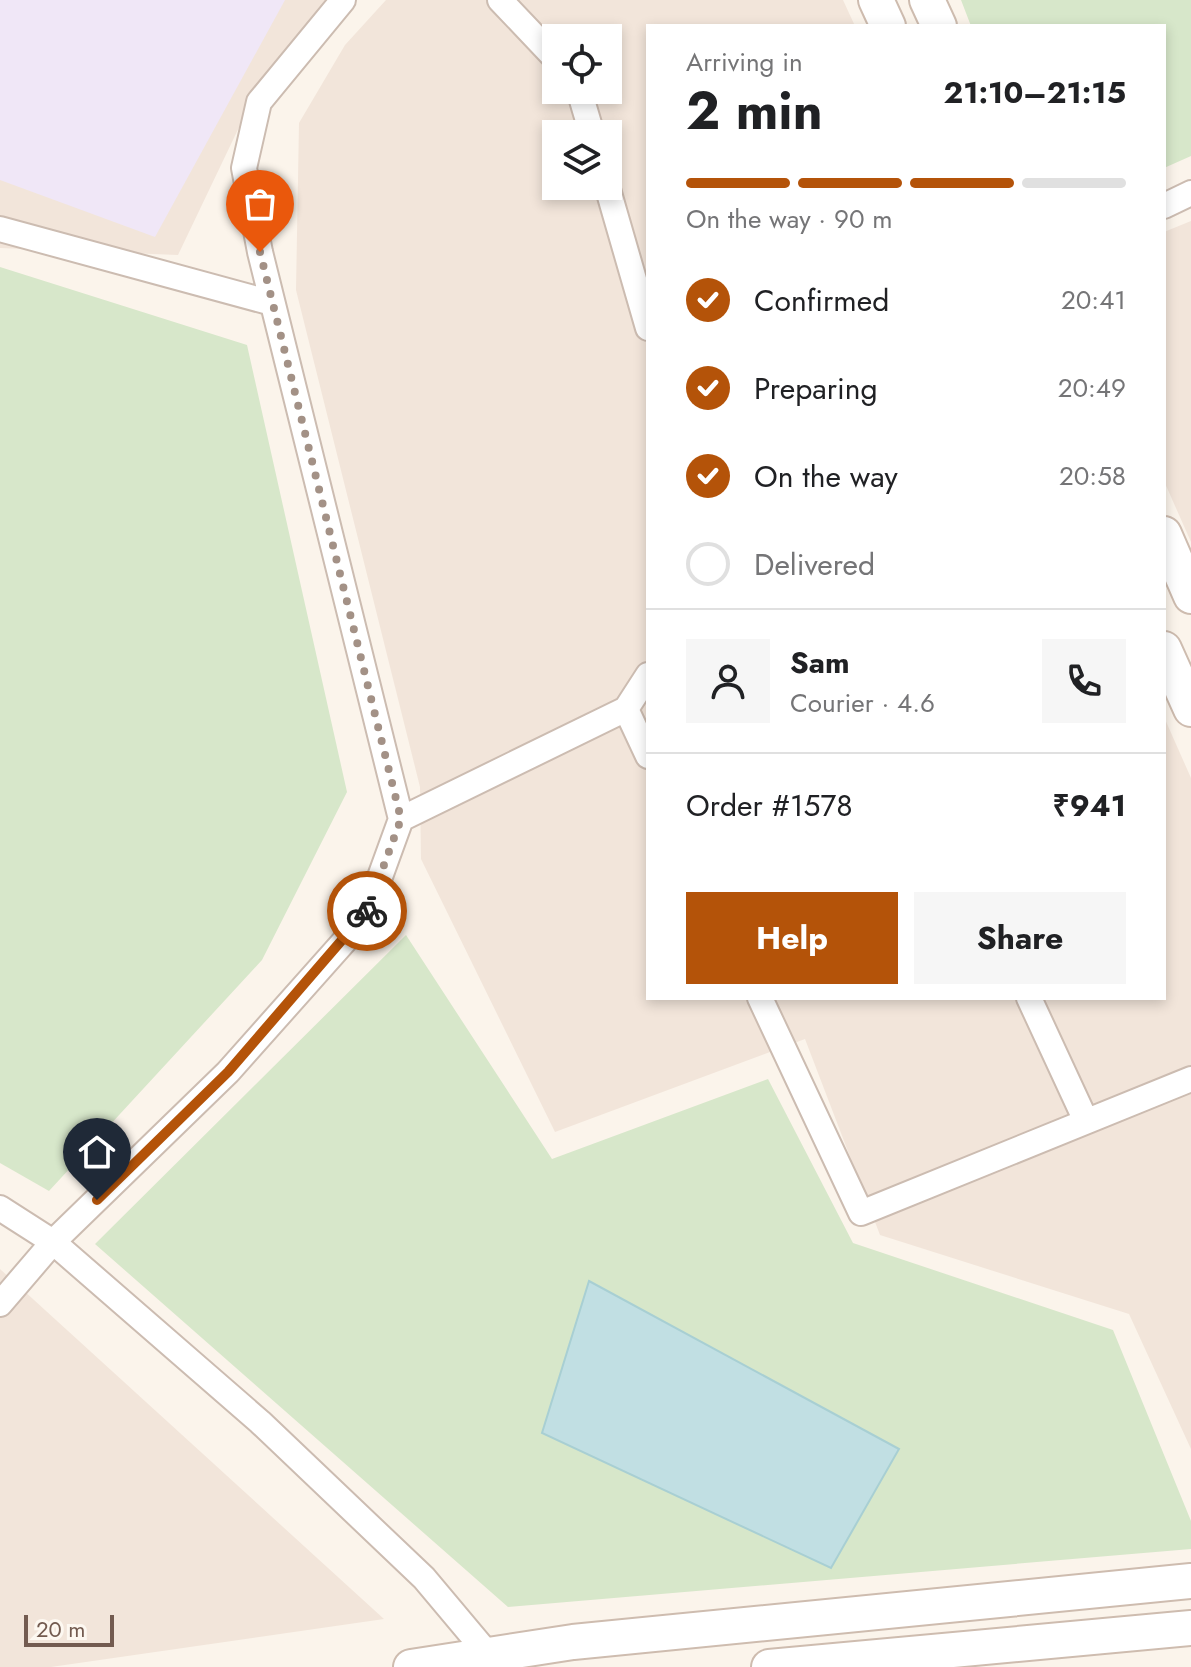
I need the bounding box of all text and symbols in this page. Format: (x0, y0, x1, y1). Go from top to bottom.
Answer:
map controls (542, 24, 622, 200)
button: locate (542, 24, 622, 104)
text: Arriving in (686, 43, 803, 81)
text: 21:10–21:15 (944, 71, 1126, 114)
text: 2 min (686, 73, 823, 149)
button: layers (542, 120, 622, 200)
pin (226, 170, 294, 252)
icon: bag (238, 182, 282, 226)
text: On the way · 90 m (686, 200, 893, 238)
icon: check (686, 278, 730, 322)
text: Confirmed (754, 279, 889, 322)
text: 20:41 (1061, 281, 1126, 319)
icon: check (686, 366, 730, 410)
text: Preparing (754, 367, 878, 410)
text: 20:49 (1058, 369, 1126, 407)
icon: check (686, 454, 730, 498)
text: On the way (754, 455, 898, 498)
text: 20:58 (1059, 457, 1126, 495)
text: Delivered (754, 543, 875, 586)
button: person (686, 639, 770, 723)
button: phone (1042, 639, 1126, 723)
text: Sam (790, 641, 850, 684)
text: Courier · 4.6 (790, 684, 935, 722)
text: Order #1578 (686, 784, 853, 827)
text: ₹941 (1053, 784, 1126, 827)
courier (327, 871, 407, 951)
icon: bike (345, 889, 389, 933)
button: Help (686, 892, 898, 984)
button: Share (914, 892, 1126, 984)
pin (63, 1118, 131, 1200)
icon: home (75, 1130, 119, 1174)
scale bar (24, 1611, 114, 1647)
text: 20 m (36, 1613, 85, 1645)

